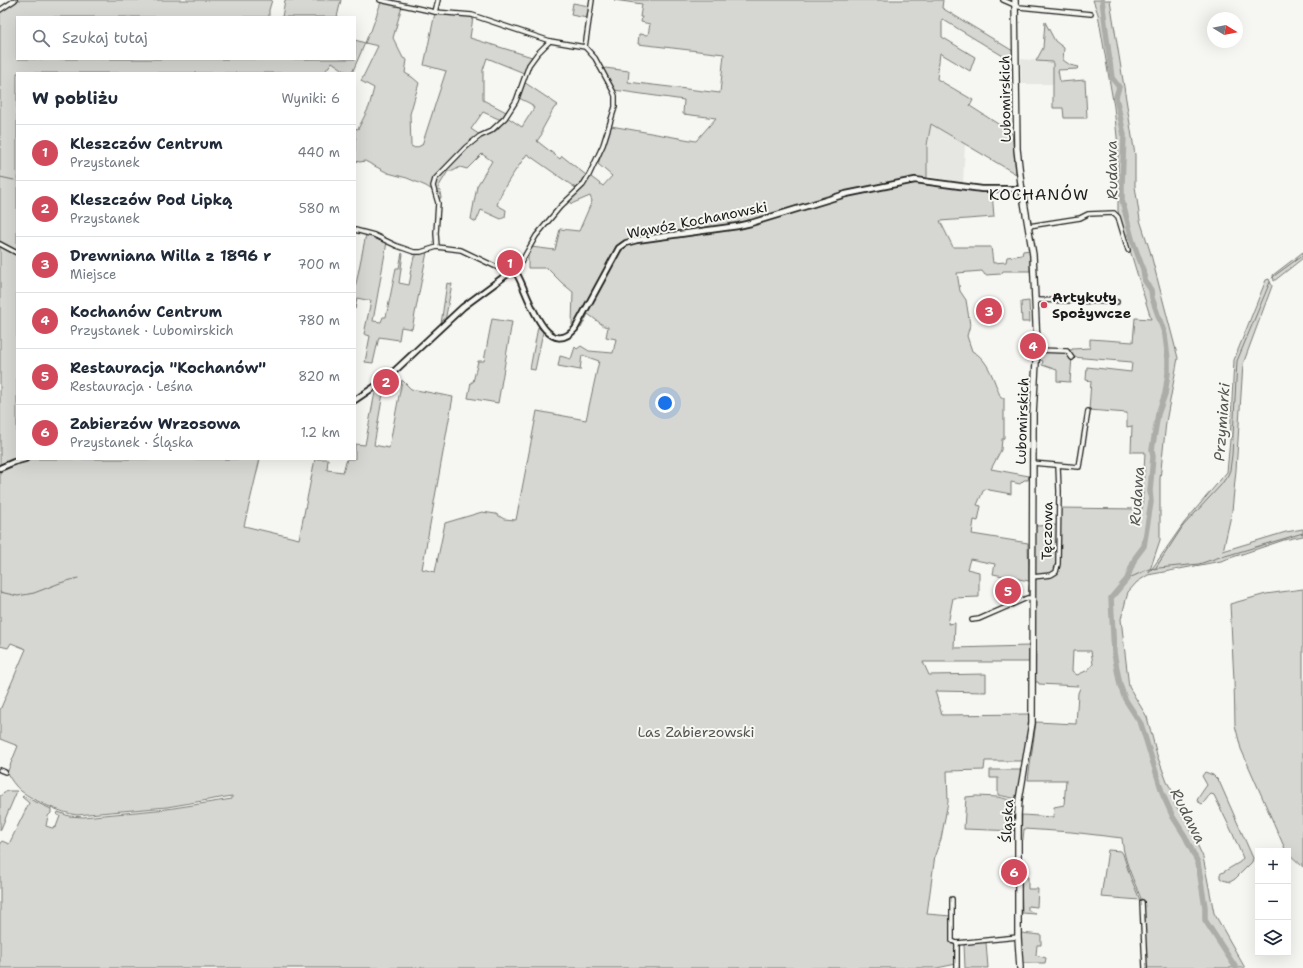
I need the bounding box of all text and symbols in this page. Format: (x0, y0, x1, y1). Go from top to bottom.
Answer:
north arrow (1207, 12, 1243, 48)
search box (16, 16, 356, 60)
icon: search (30, 27, 52, 49)
text: Szukaj tutaj (62, 28, 148, 48)
street label: Lubomirskich (995, 55, 1015, 143)
text: W pobliżu (32, 87, 118, 109)
text: Wyniki: 6 (281, 90, 340, 107)
text: Kleszczów Centrum (70, 134, 223, 154)
water label: Rudawa (1101, 140, 1123, 200)
text: 1 (42, 144, 48, 161)
text: 440 m (298, 144, 340, 161)
text: Przystanek (70, 154, 140, 171)
district label: KOCHANÓW (989, 184, 1089, 205)
text: Kleszczów Pod Lipką (70, 190, 232, 210)
street label: Wąwóz Kochanowski (625, 198, 769, 242)
text: 2 (40, 200, 50, 217)
text: 580 m (299, 200, 340, 217)
text: Przystanek (70, 210, 140, 227)
text: Drewniana Willa z 1896 r (70, 246, 271, 266)
pin: 1 (497, 248, 523, 278)
text: 3 (40, 256, 50, 273)
text: 700 m (297, 256, 340, 273)
text: Miejsce (70, 266, 116, 283)
place label: Artykuły Spożywcze (1052, 288, 1131, 322)
pin: 3 (976, 296, 1002, 326)
marker: Artykuły Spożywcze (1039, 300, 1049, 310)
text: Kochanów Centrum (70, 302, 222, 322)
text: 4 (40, 312, 50, 329)
text: 780 m (298, 312, 340, 329)
text: Przystanek · Lubomirskich (70, 322, 234, 339)
pin: 4 (1020, 331, 1046, 361)
text: Restauracja "Kochanów" (70, 358, 266, 378)
pin: 2 (373, 367, 399, 397)
text: 5 (41, 368, 49, 385)
text: 820 m (298, 368, 340, 385)
street label: Lubomirskich (1011, 377, 1033, 465)
text: Restauracja · Leśna (70, 378, 193, 395)
water label: Przymiarki (1209, 382, 1235, 462)
your location (655, 393, 675, 413)
text: Zabierzów Wrzosowa (70, 414, 240, 434)
text: 6 (40, 424, 50, 441)
text: 1.2 km (301, 424, 340, 441)
text: Przystanek · Śląska (70, 434, 193, 451)
water label: Rudawa (1125, 466, 1149, 526)
street label: Tęczowa (1037, 501, 1057, 560)
pin: 5 (995, 576, 1021, 606)
park label: Las Zabierzowski (637, 723, 755, 741)
water label: Rudawa (1166, 785, 1210, 847)
street label: Śląska (997, 798, 1017, 843)
map controls (1255, 848, 1291, 956)
button: + (1255, 848, 1291, 884)
pin: 6 (1001, 857, 1027, 887)
button: − (1255, 884, 1291, 920)
button: layers (1255, 920, 1291, 956)

